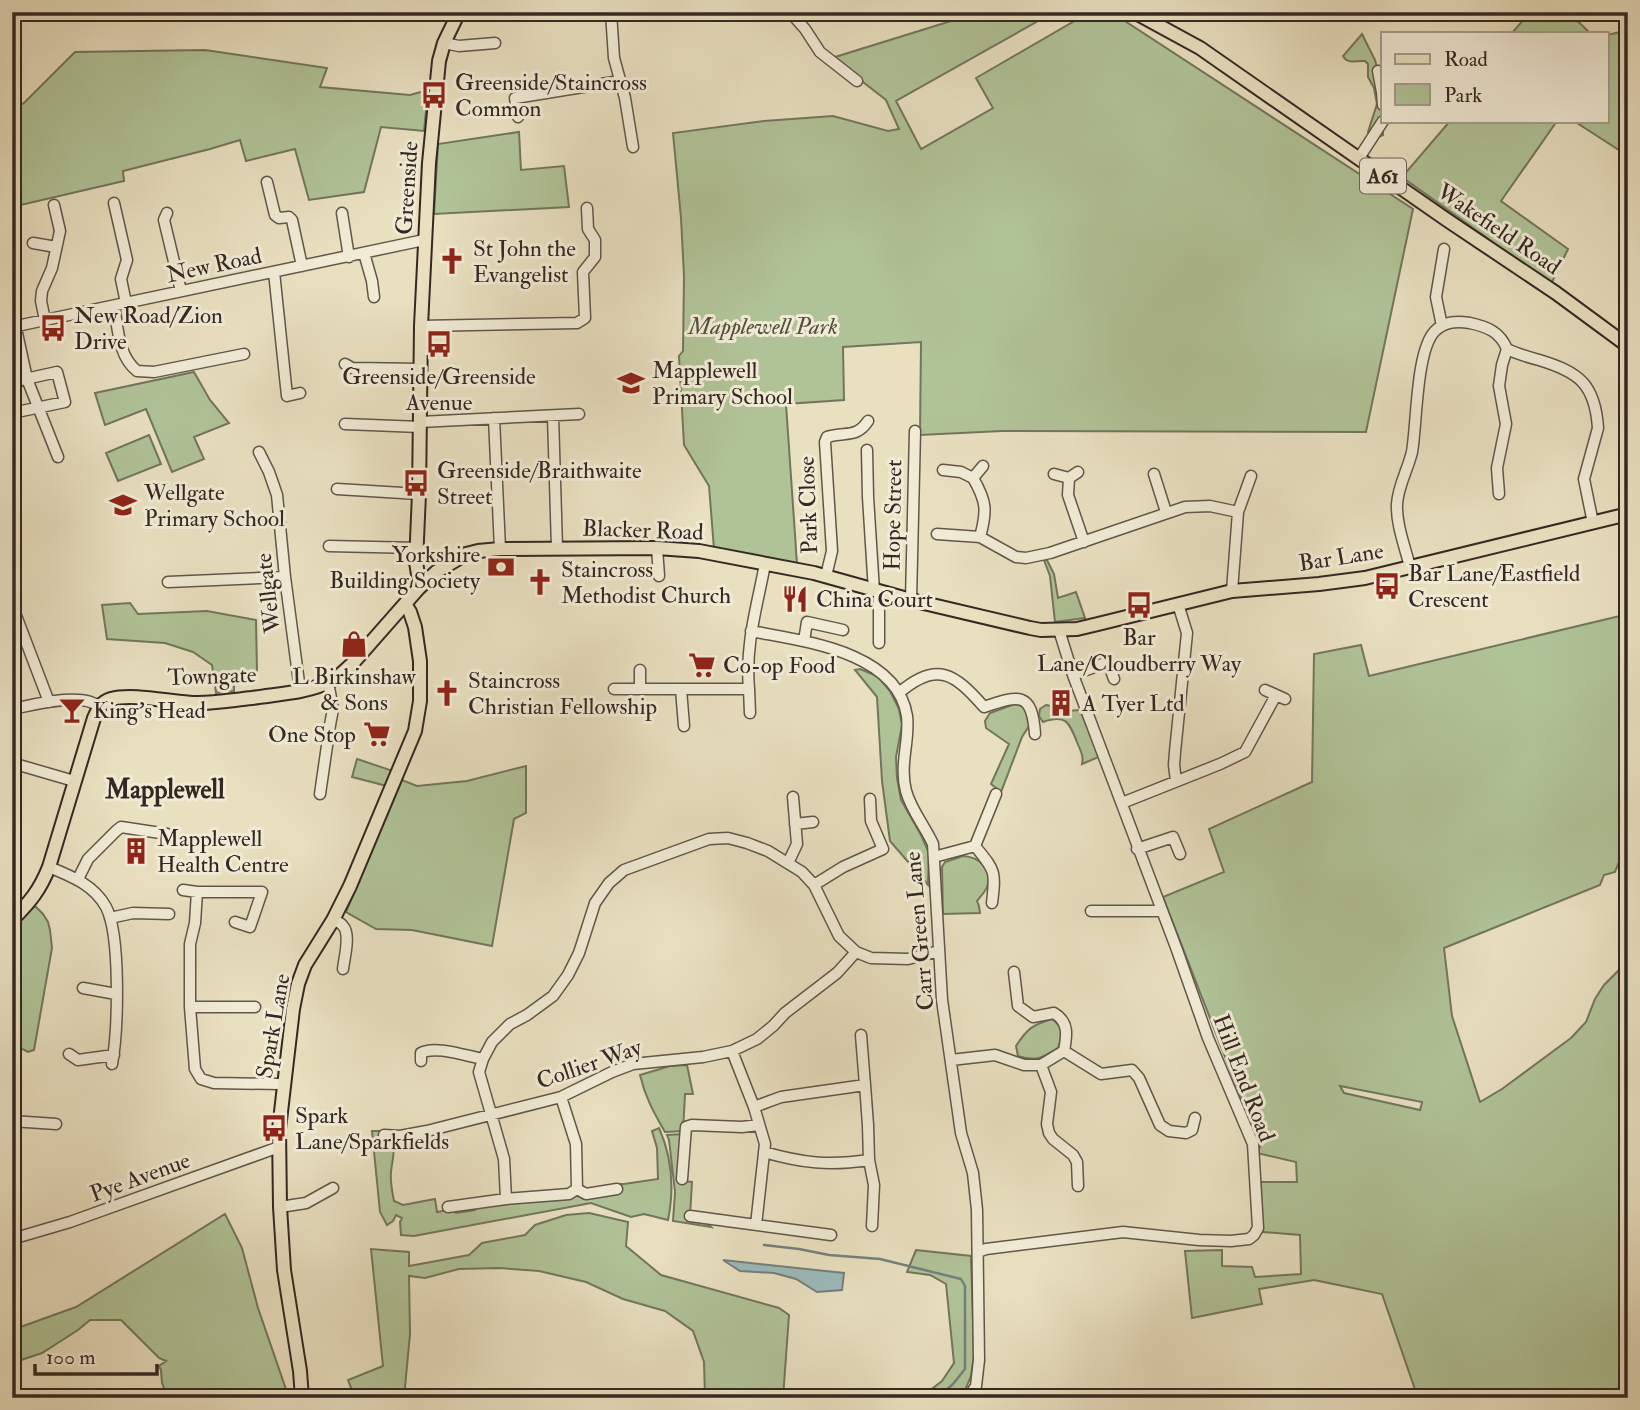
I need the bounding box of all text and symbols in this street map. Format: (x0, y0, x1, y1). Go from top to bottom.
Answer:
legend (1381, 32, 1608, 122)
text: Road (1444, 46, 1489, 73)
place label: Greenside/Staincross Common (455, 68, 647, 123)
bus stop icon: Greenside/Staincross Common (419, 80, 449, 110)
text: Park (1444, 82, 1482, 109)
street label: Greenside (389, 140, 425, 236)
road number: A61 (1360, 158, 1406, 194)
street label: Wakefield Road (1431, 176, 1567, 281)
place label: St John the Evangelist (473, 234, 576, 289)
street label: New Road (164, 241, 264, 289)
church icon: St John the Evangelist (437, 246, 467, 276)
place label: New Road/Zion Drive (74, 301, 223, 356)
park label: Mapplewell Park (686, 312, 838, 341)
bus stop icon: New Road/Zion Drive (38, 313, 68, 343)
bus stop icon: Greenside/Greenside Avenue (424, 329, 454, 359)
place label: Mapplewell Primary School (652, 356, 793, 411)
place label: Greenside/Greenside Avenue (342, 362, 536, 417)
school or university icon: Mapplewell Primary School (616, 368, 646, 398)
street label: Park Close (792, 455, 824, 554)
place label: Greenside/Braithwaite Street (437, 456, 642, 511)
street label: Hope Street (878, 459, 909, 571)
bus stop icon: Greenside/Braithwaite Street (401, 468, 431, 498)
place label: Wellgate Primary School (143, 478, 285, 533)
school or university icon: Wellgate Primary School (108, 490, 138, 520)
street label: Blacker Road (582, 513, 704, 547)
street label: Bar Lane (1296, 536, 1386, 578)
place label: Yorkshire Building Society (329, 540, 481, 595)
street label: Wellgate (249, 551, 287, 636)
bank icon: Yorkshire Building Society (486, 552, 516, 582)
place label: Staincross Methodist Church (561, 555, 731, 610)
place label: Bar Lane/Eastfield Crescent (1408, 559, 1580, 614)
church icon: Staincross Methodist Church (525, 567, 555, 597)
bus stop icon: Bar Lane/Eastfield Crescent (1372, 571, 1402, 601)
restaurant icon: China Court (780, 584, 810, 614)
place label: China Court (816, 585, 933, 614)
bus stop icon: Bar Lane/Cloudberry Way (1124, 590, 1154, 620)
place label: Bar Lane/Cloudberry Way (1037, 623, 1242, 678)
shop icon: L Birkinshaw & Sons (339, 629, 369, 659)
supermarket icon: Co-op Food (687, 650, 717, 680)
place label: Co-op Food (723, 651, 836, 681)
street label: Towngate (167, 660, 257, 692)
place label: L Birkinshaw & Sons (292, 662, 416, 717)
place label: Staincross Christian Fellowship (468, 666, 657, 722)
church icon: Staincross Christian Fellowship (432, 678, 462, 708)
building icon: A Tyer Ltd (1046, 688, 1076, 718)
place label: A Tyer Ltd (1081, 689, 1185, 718)
bar icon: King's Head (57, 695, 87, 725)
place label: King's Head (93, 696, 206, 725)
supermarket icon: One Stop (362, 719, 392, 749)
place label: One Stop (268, 720, 356, 750)
district label: Mapplewell (104, 774, 225, 807)
place label: Mapplewell Health Centre (157, 824, 289, 879)
building icon: Mapplewell Health Centre (121, 836, 151, 866)
street label: Carr Green Lane (898, 850, 940, 1012)
street label: Spark Lane (250, 971, 298, 1081)
street label: Hill End Road (1206, 1010, 1282, 1146)
street label: Collier Way (533, 1032, 646, 1096)
place label: Spark Lane/Sparkfields (295, 1101, 449, 1157)
bus stop icon: Spark Lane/Sparkfields (259, 1113, 289, 1143)
street label: Pye Avenue (86, 1145, 194, 1208)
scale bar (35, 1333, 158, 1377)
text: 100 m (46, 1344, 96, 1371)

